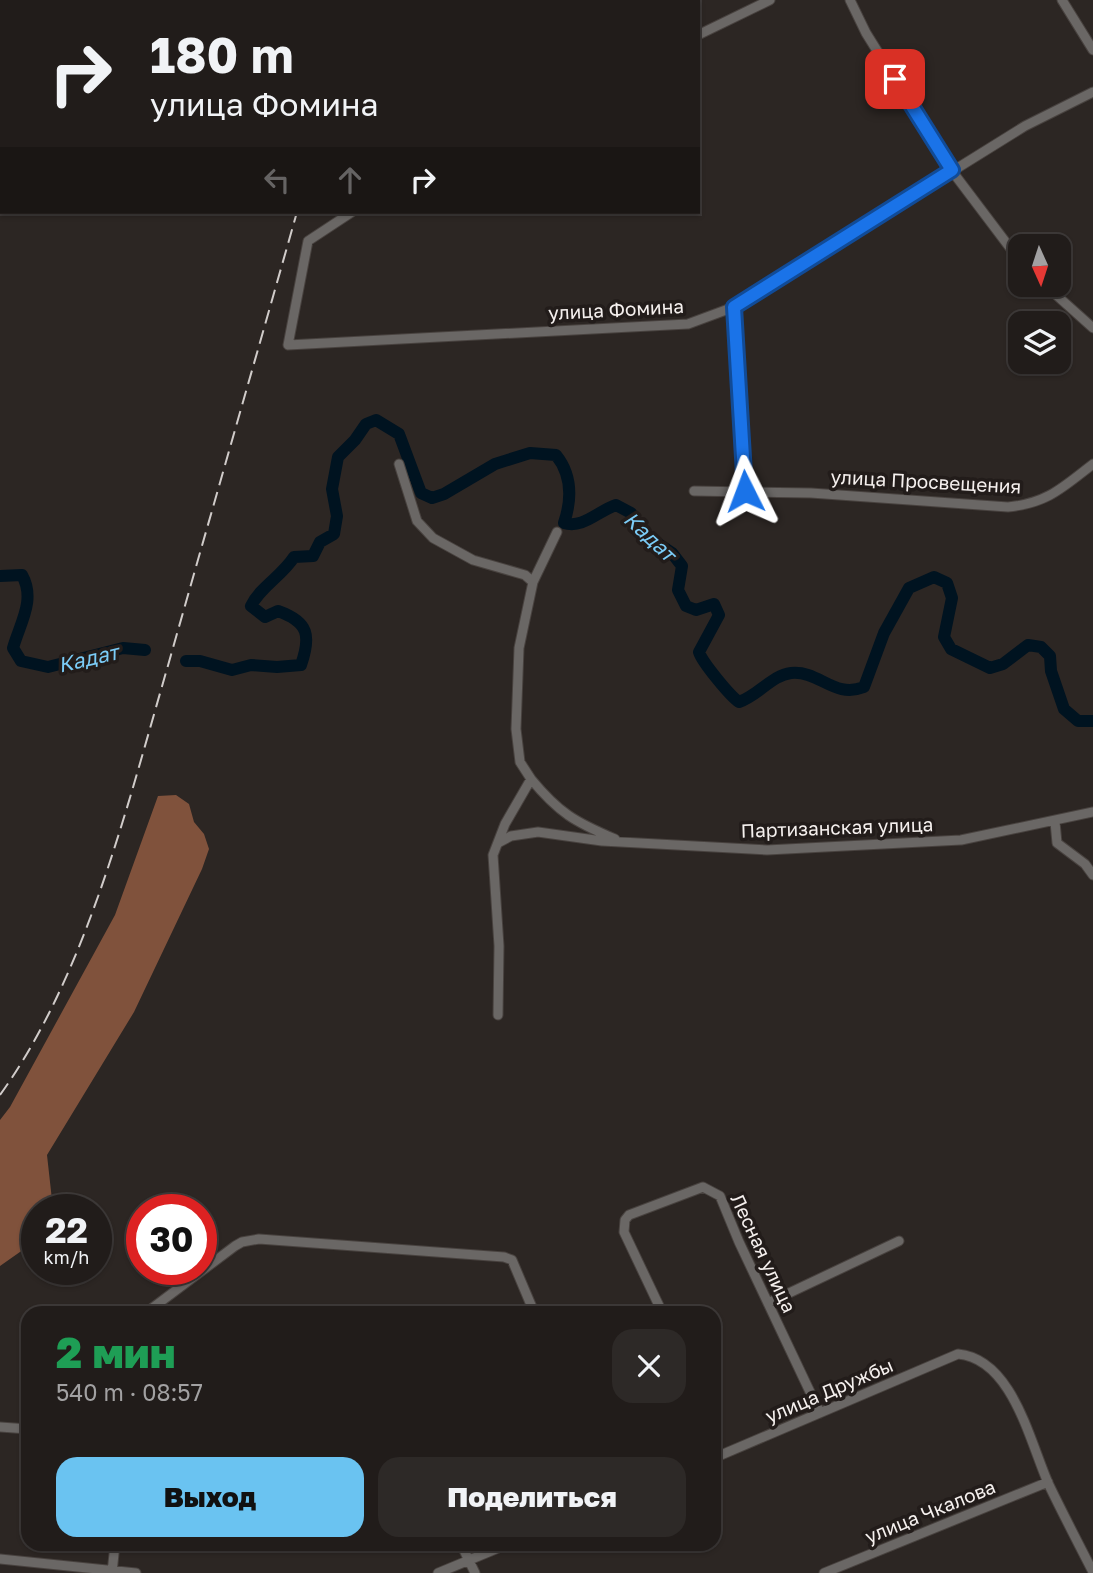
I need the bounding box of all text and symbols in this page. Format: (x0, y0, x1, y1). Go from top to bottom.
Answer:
text: 180 m (150, 25, 294, 84)
icon: right (35, 28, 126, 119)
pin (865, 49, 925, 109)
icon: arrive (876, 60, 914, 98)
text: улица Фомина (150, 85, 379, 123)
icon: left (258, 161, 296, 199)
icon: ahead (331, 161, 369, 199)
icon: right (404, 161, 442, 199)
north arrow (1008, 234, 1071, 298)
map controls (1008, 234, 1071, 374)
street label: улица Фомина (548, 294, 684, 324)
button: layers (1008, 311, 1071, 374)
position arrow (708, 454, 782, 528)
street label: улица Просвещения (830, 465, 1022, 497)
water label: Кадат (619, 506, 683, 568)
water label: Кадат (55, 638, 123, 678)
street label: Партизанская улица (740, 812, 934, 842)
street label: Лесная улица (726, 1190, 802, 1316)
speed limit sign: 30 (126, 1194, 217, 1285)
text: 22 (45, 1209, 88, 1251)
text: km/h (44, 1246, 89, 1268)
text: 2 мин (56, 1327, 176, 1377)
button: close (612, 1329, 686, 1403)
street label: улица Дружбы (762, 1353, 896, 1427)
text: 540 m · 08:57 (56, 1378, 203, 1406)
button: Выход (56, 1457, 364, 1537)
button: Поделиться (378, 1457, 686, 1537)
street label: улица Чкалова (861, 1474, 999, 1548)

